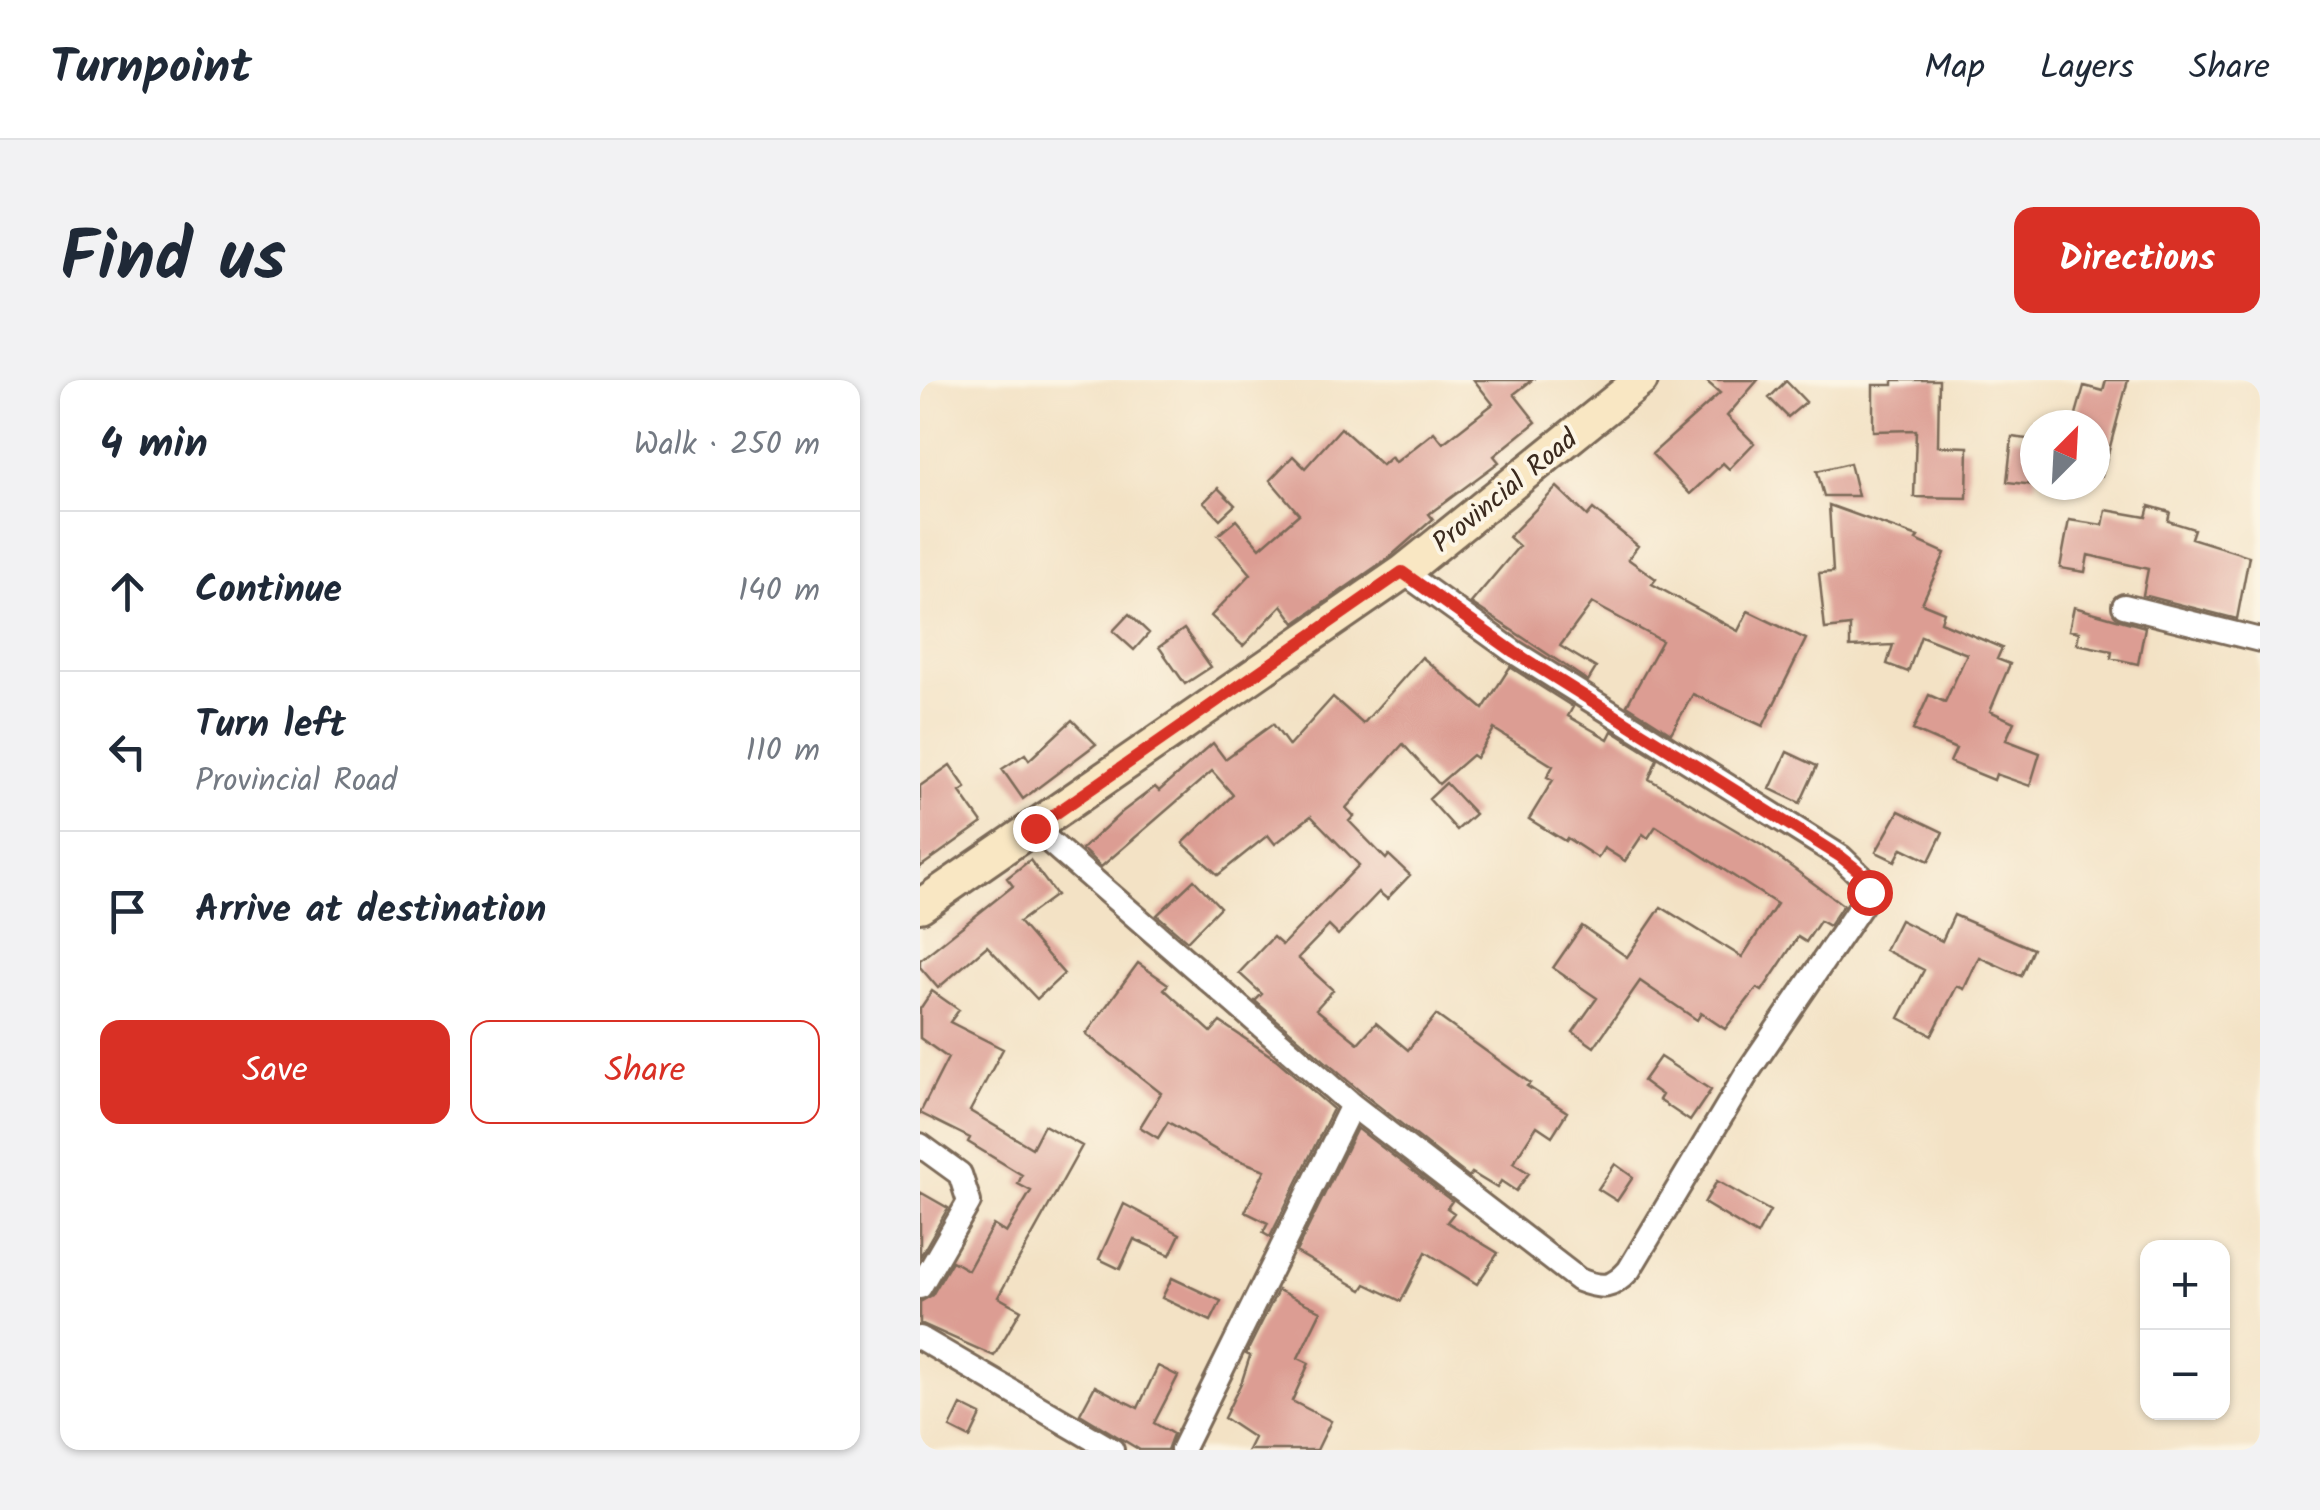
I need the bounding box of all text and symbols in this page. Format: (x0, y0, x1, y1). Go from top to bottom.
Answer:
text: Turnpoint (50, 31, 252, 107)
text: Map (1924, 41, 1985, 97)
text: Layers (2040, 41, 2134, 97)
text: Share (2189, 41, 2270, 97)
text: Find us (60, 205, 286, 316)
button: Directions (2014, 207, 2260, 313)
north arrow (2020, 410, 2110, 500)
text: 4 min (100, 412, 208, 479)
street label: Provincial Road (1423, 418, 1589, 565)
text: Walk · 250 m (634, 420, 820, 471)
text: Continue (195, 561, 342, 621)
icon: ahead (100, 564, 155, 619)
text: 140 m (738, 566, 820, 617)
text: Turn left (195, 696, 346, 756)
icon: left (100, 724, 155, 779)
text: 110 m (746, 726, 820, 777)
text: Provincial Road (195, 756, 397, 807)
route end (1013, 806, 1059, 852)
route start (1847, 870, 1893, 916)
text: Arrive at destination (195, 881, 546, 941)
icon: arrive (100, 884, 155, 939)
button: Save (100, 1020, 450, 1124)
button: Share (470, 1020, 820, 1124)
map controls (2140, 1240, 2230, 1420)
button: + (2140, 1240, 2230, 1330)
button: − (2140, 1330, 2230, 1420)

